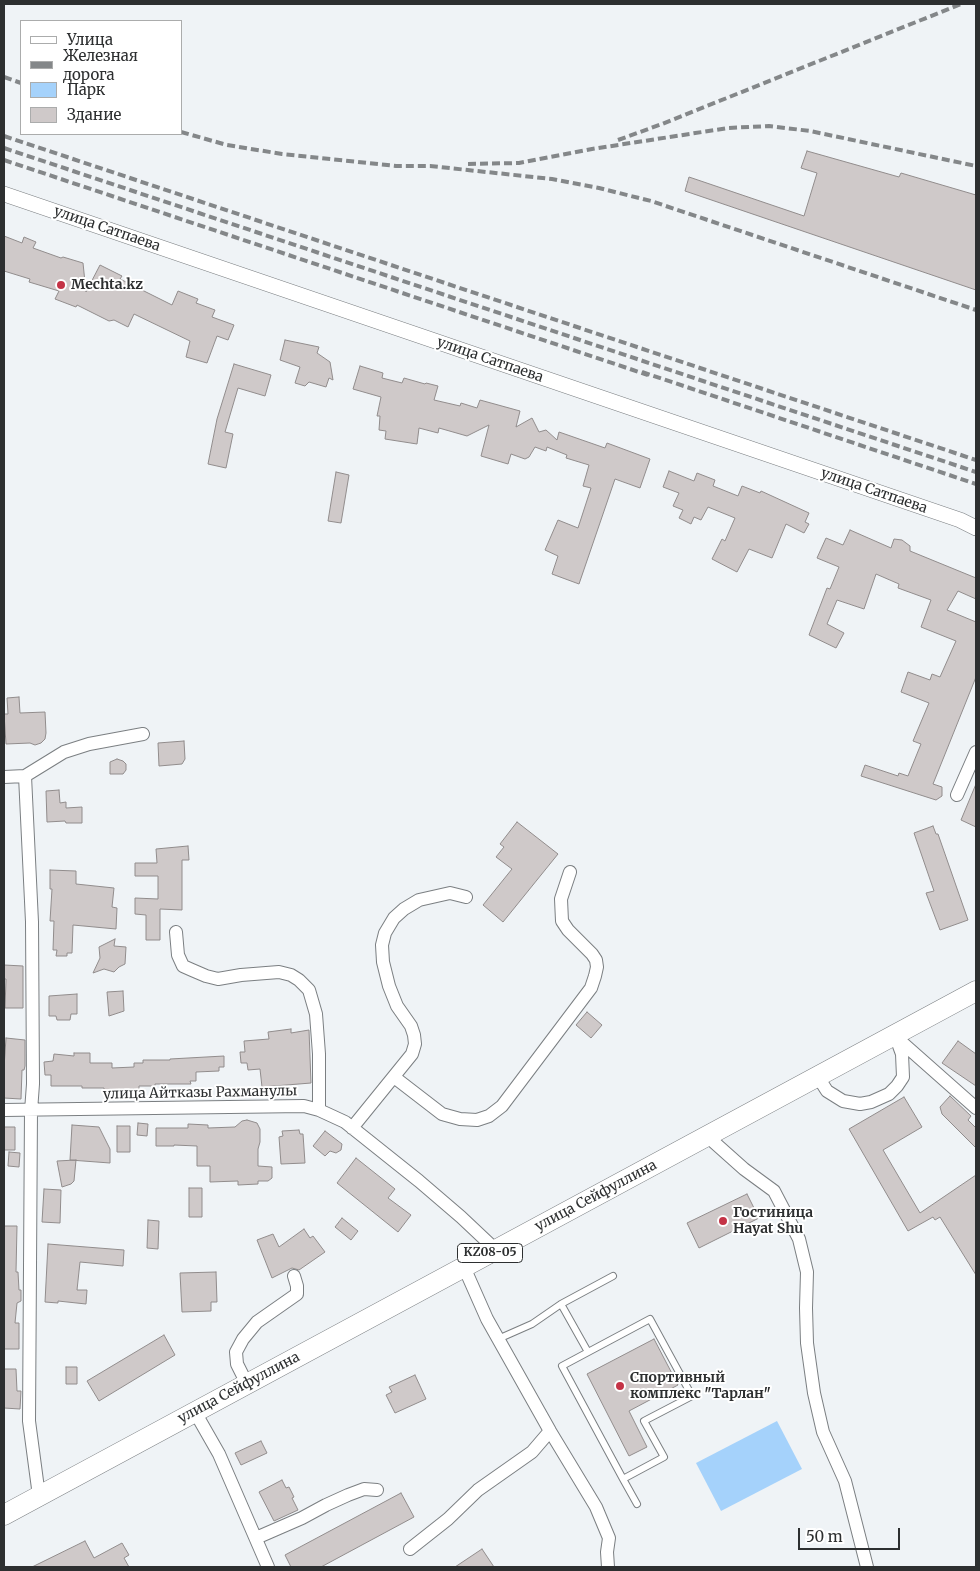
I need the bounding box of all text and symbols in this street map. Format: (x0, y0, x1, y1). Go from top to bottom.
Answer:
legend (20, 20, 182, 135)
text: Улица (67, 30, 113, 49)
text: Железная дорога (63, 46, 138, 84)
text: Парк (67, 80, 105, 99)
text: Здание (67, 105, 121, 124)
street label: улица Сатпаева (52, 203, 162, 255)
place label: Mechta.kz (71, 277, 143, 293)
marker: Mechta.kz (55, 279, 67, 291)
street label: улица Сатпаева (435, 334, 545, 386)
street label: улица Сатпаева (819, 465, 929, 517)
street label: улица Айтказы Рахманулы (103, 1083, 297, 1103)
street label: улица Сейфуллина (532, 1157, 660, 1235)
place label: Гостиница Hayat Shu (733, 1205, 813, 1238)
marker: Гостиница Hayat Shu (717, 1215, 729, 1227)
road number: KZ08-05 (458, 1244, 522, 1262)
street label: улица Сейфуллина (175, 1349, 303, 1427)
place label: Спортивный комплекс "Тарлан" (630, 1370, 771, 1402)
marker: Спортивный комплекс "Тарлан" (614, 1380, 626, 1392)
scale bar (800, 1518, 902, 1550)
text: 50 m (806, 1527, 843, 1546)

